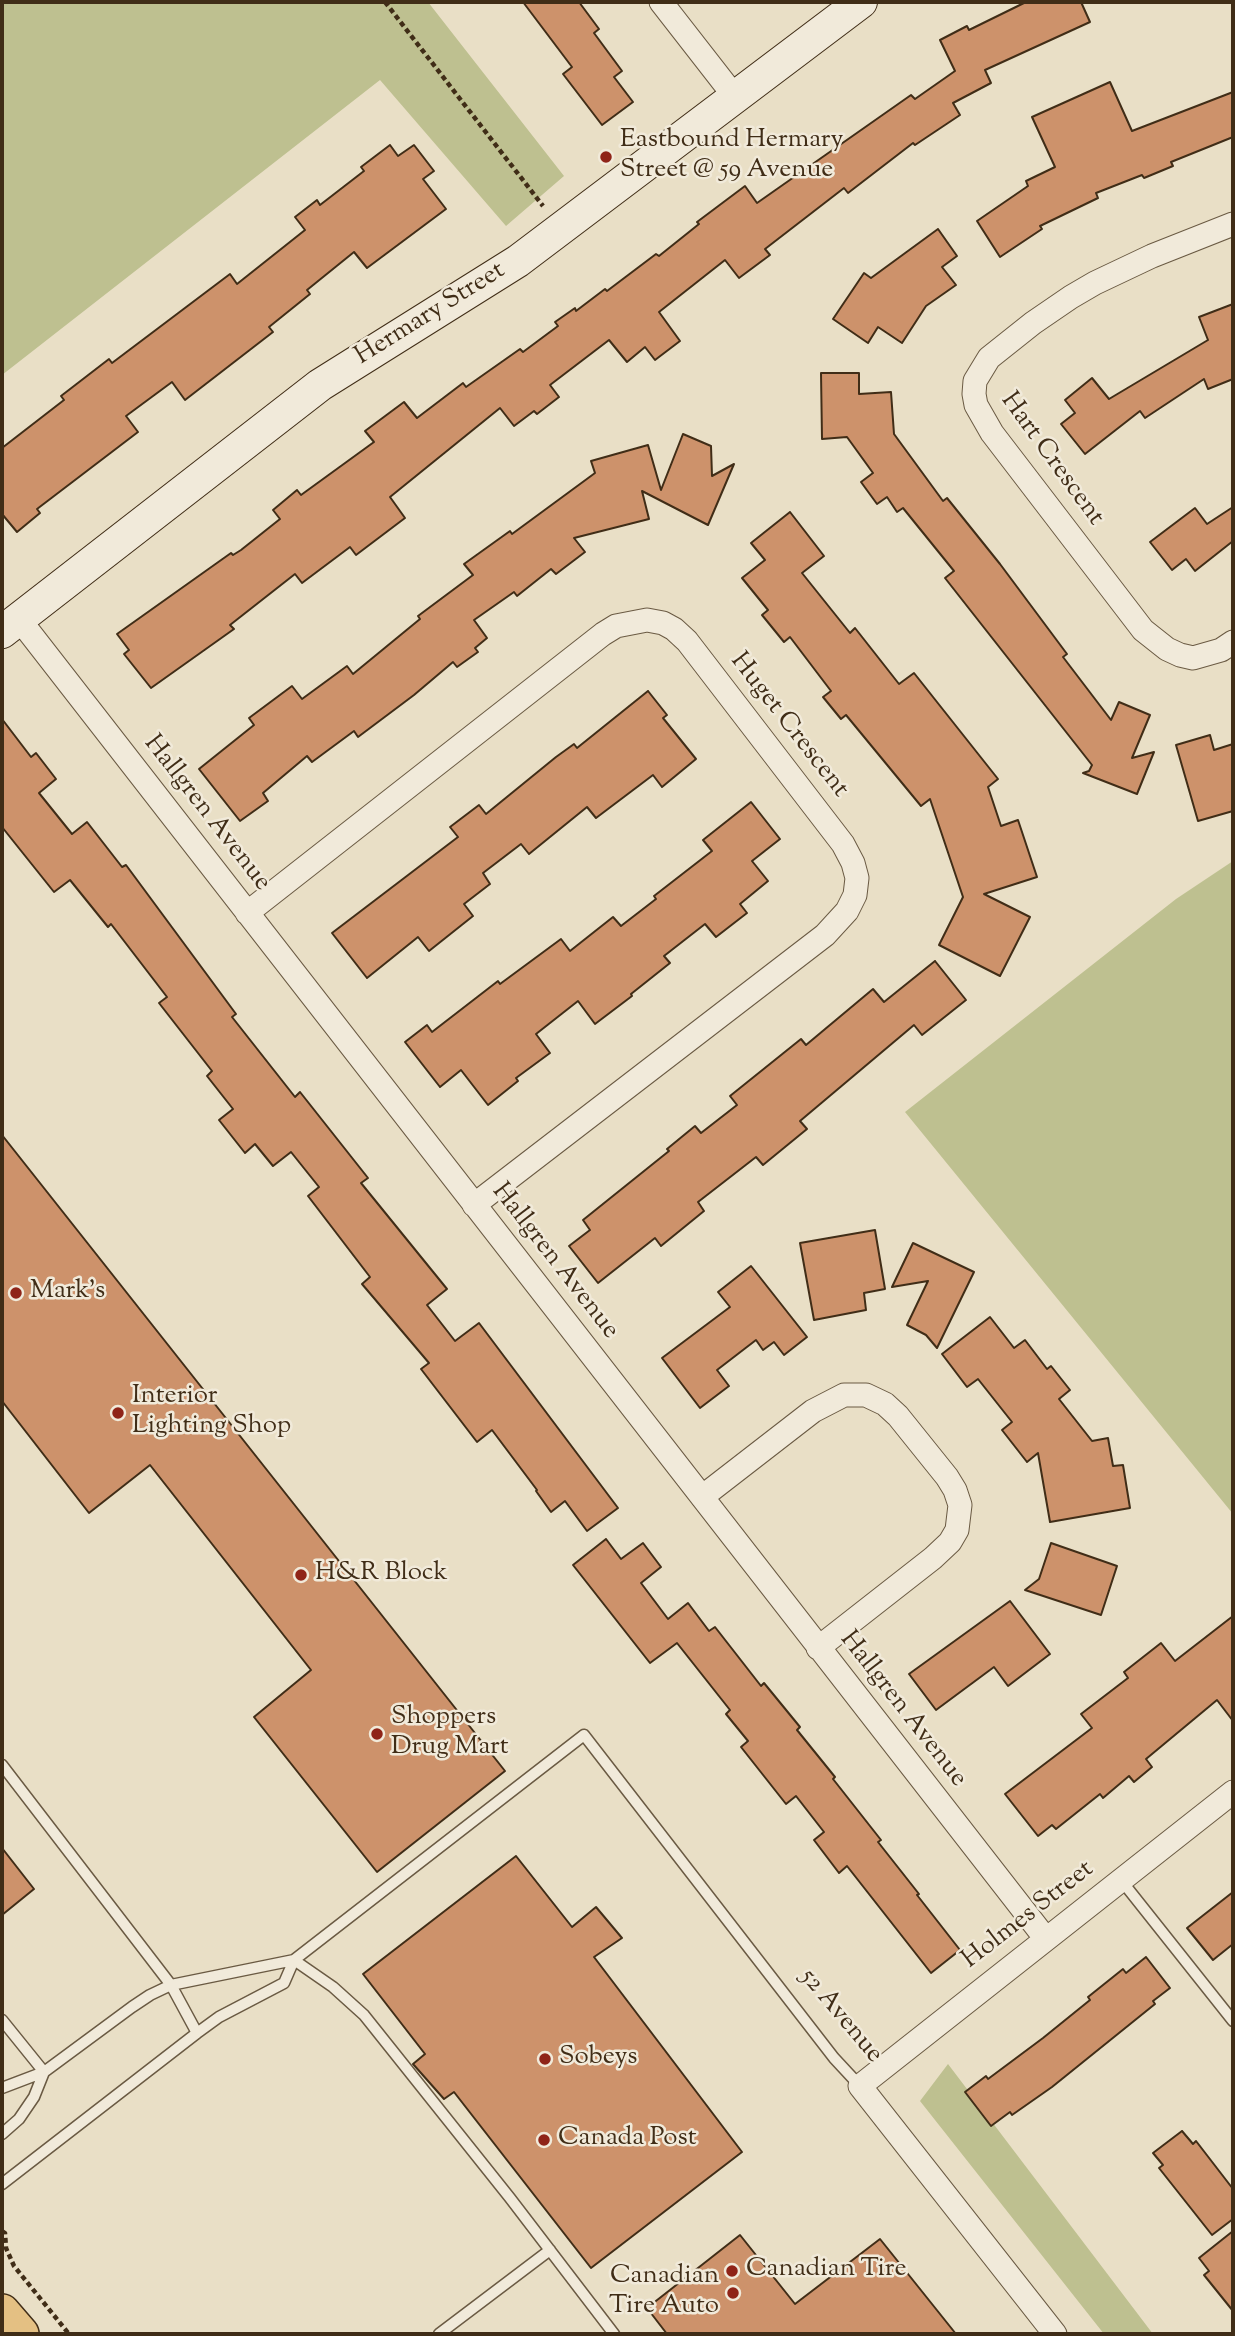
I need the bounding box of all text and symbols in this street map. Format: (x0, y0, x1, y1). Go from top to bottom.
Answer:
place label: Eastbound Hermary Street @ 59 Avenue (620, 126, 844, 188)
marker: Eastbound Hermary Street @ 59 Avenue (598, 149, 614, 165)
street label: Hermary Street (350, 256, 512, 374)
street label: Hart Crescent (992, 387, 1110, 533)
street label: Huget Crescent (722, 647, 854, 805)
street label: Hallgren Avenue (135, 730, 277, 898)
street label: Hallgren Avenue (483, 1178, 625, 1346)
place label: Mark's (30, 1277, 105, 1309)
marker: Mark's (8, 1285, 24, 1301)
place label: Interior Lighting Shop (132, 1382, 291, 1444)
marker: Interior Lighting Shop (110, 1405, 126, 1421)
place label: H&R Block (315, 1559, 448, 1591)
marker: H&R Block (293, 1567, 309, 1583)
street label: Hallgren Avenue (831, 1626, 973, 1794)
place label: Shoppers Drug Mart (391, 1703, 509, 1764)
marker: Shoppers Drug Mart (369, 1726, 385, 1742)
street label: Holmes Street (957, 1855, 1101, 1977)
street label: 52 Avenue (792, 1964, 888, 2070)
place label: Sobeys (559, 2043, 638, 2075)
marker: Sobeys (537, 2051, 553, 2067)
place label: Canada Post (558, 2124, 697, 2156)
marker: Canada Post (536, 2132, 552, 2148)
place label: Canadian Tire (746, 2255, 907, 2287)
place label: Canadian Tire Auto (609, 2262, 719, 2324)
marker: Canadian Tire (724, 2263, 740, 2279)
marker: Canadian Tire Auto (725, 2285, 741, 2301)

